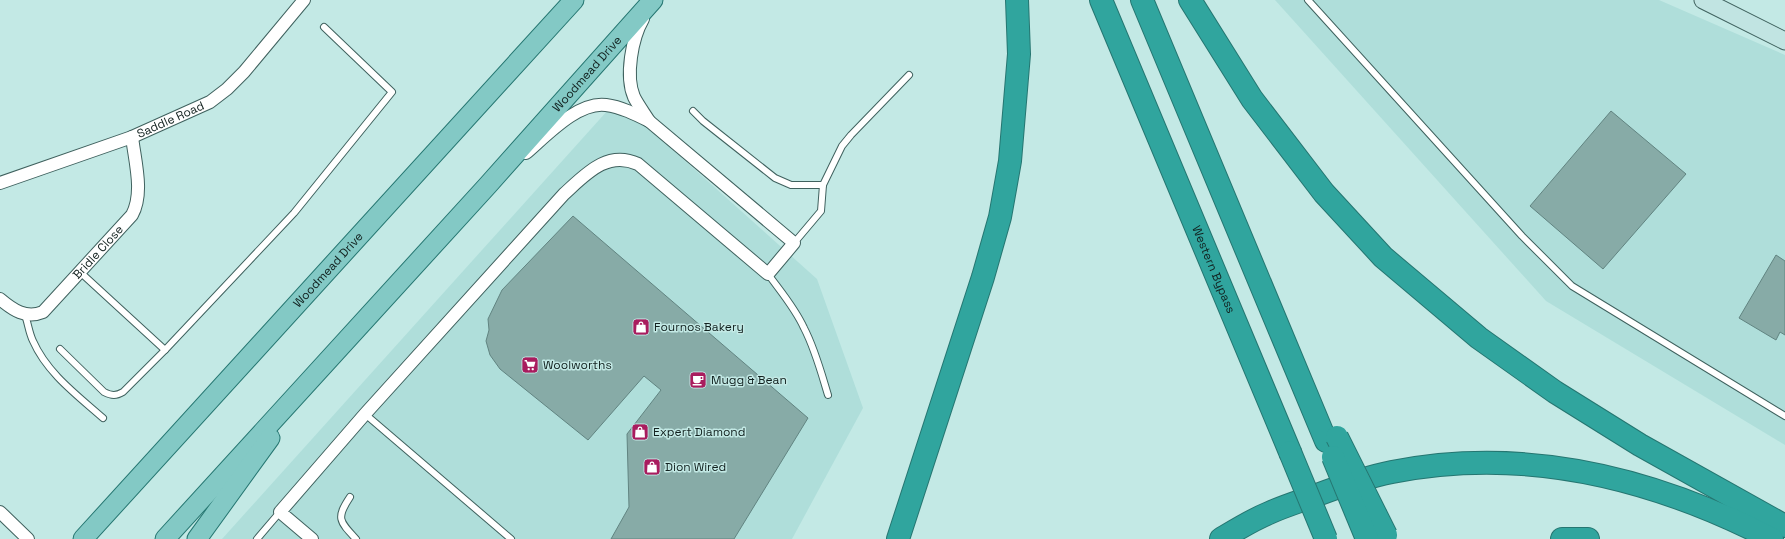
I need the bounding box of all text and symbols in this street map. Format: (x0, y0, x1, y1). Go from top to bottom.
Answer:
street label: Woodmead Drive (549, 33, 625, 115)
street label: Saddle Road (134, 98, 207, 142)
street label: Bridle Close (69, 222, 127, 282)
street label: Western Bypass (1188, 223, 1239, 316)
street label: Woodmead Drive (290, 229, 367, 311)
shop icon: Fournos Bakery (631, 317, 651, 337)
place label: Fournos Bakery (654, 319, 744, 335)
supermarket icon: Woolworths (520, 355, 540, 375)
place label: Woolworths (543, 357, 612, 373)
cafe icon: Mugg & Bean (688, 370, 708, 390)
place label: Mugg & Bean (711, 372, 787, 388)
shop icon: Expert Diamond (630, 422, 650, 442)
place label: Expert Diamond (653, 424, 745, 440)
shop icon: Dion Wired (642, 457, 662, 477)
place label: Dion Wired (665, 459, 726, 475)

